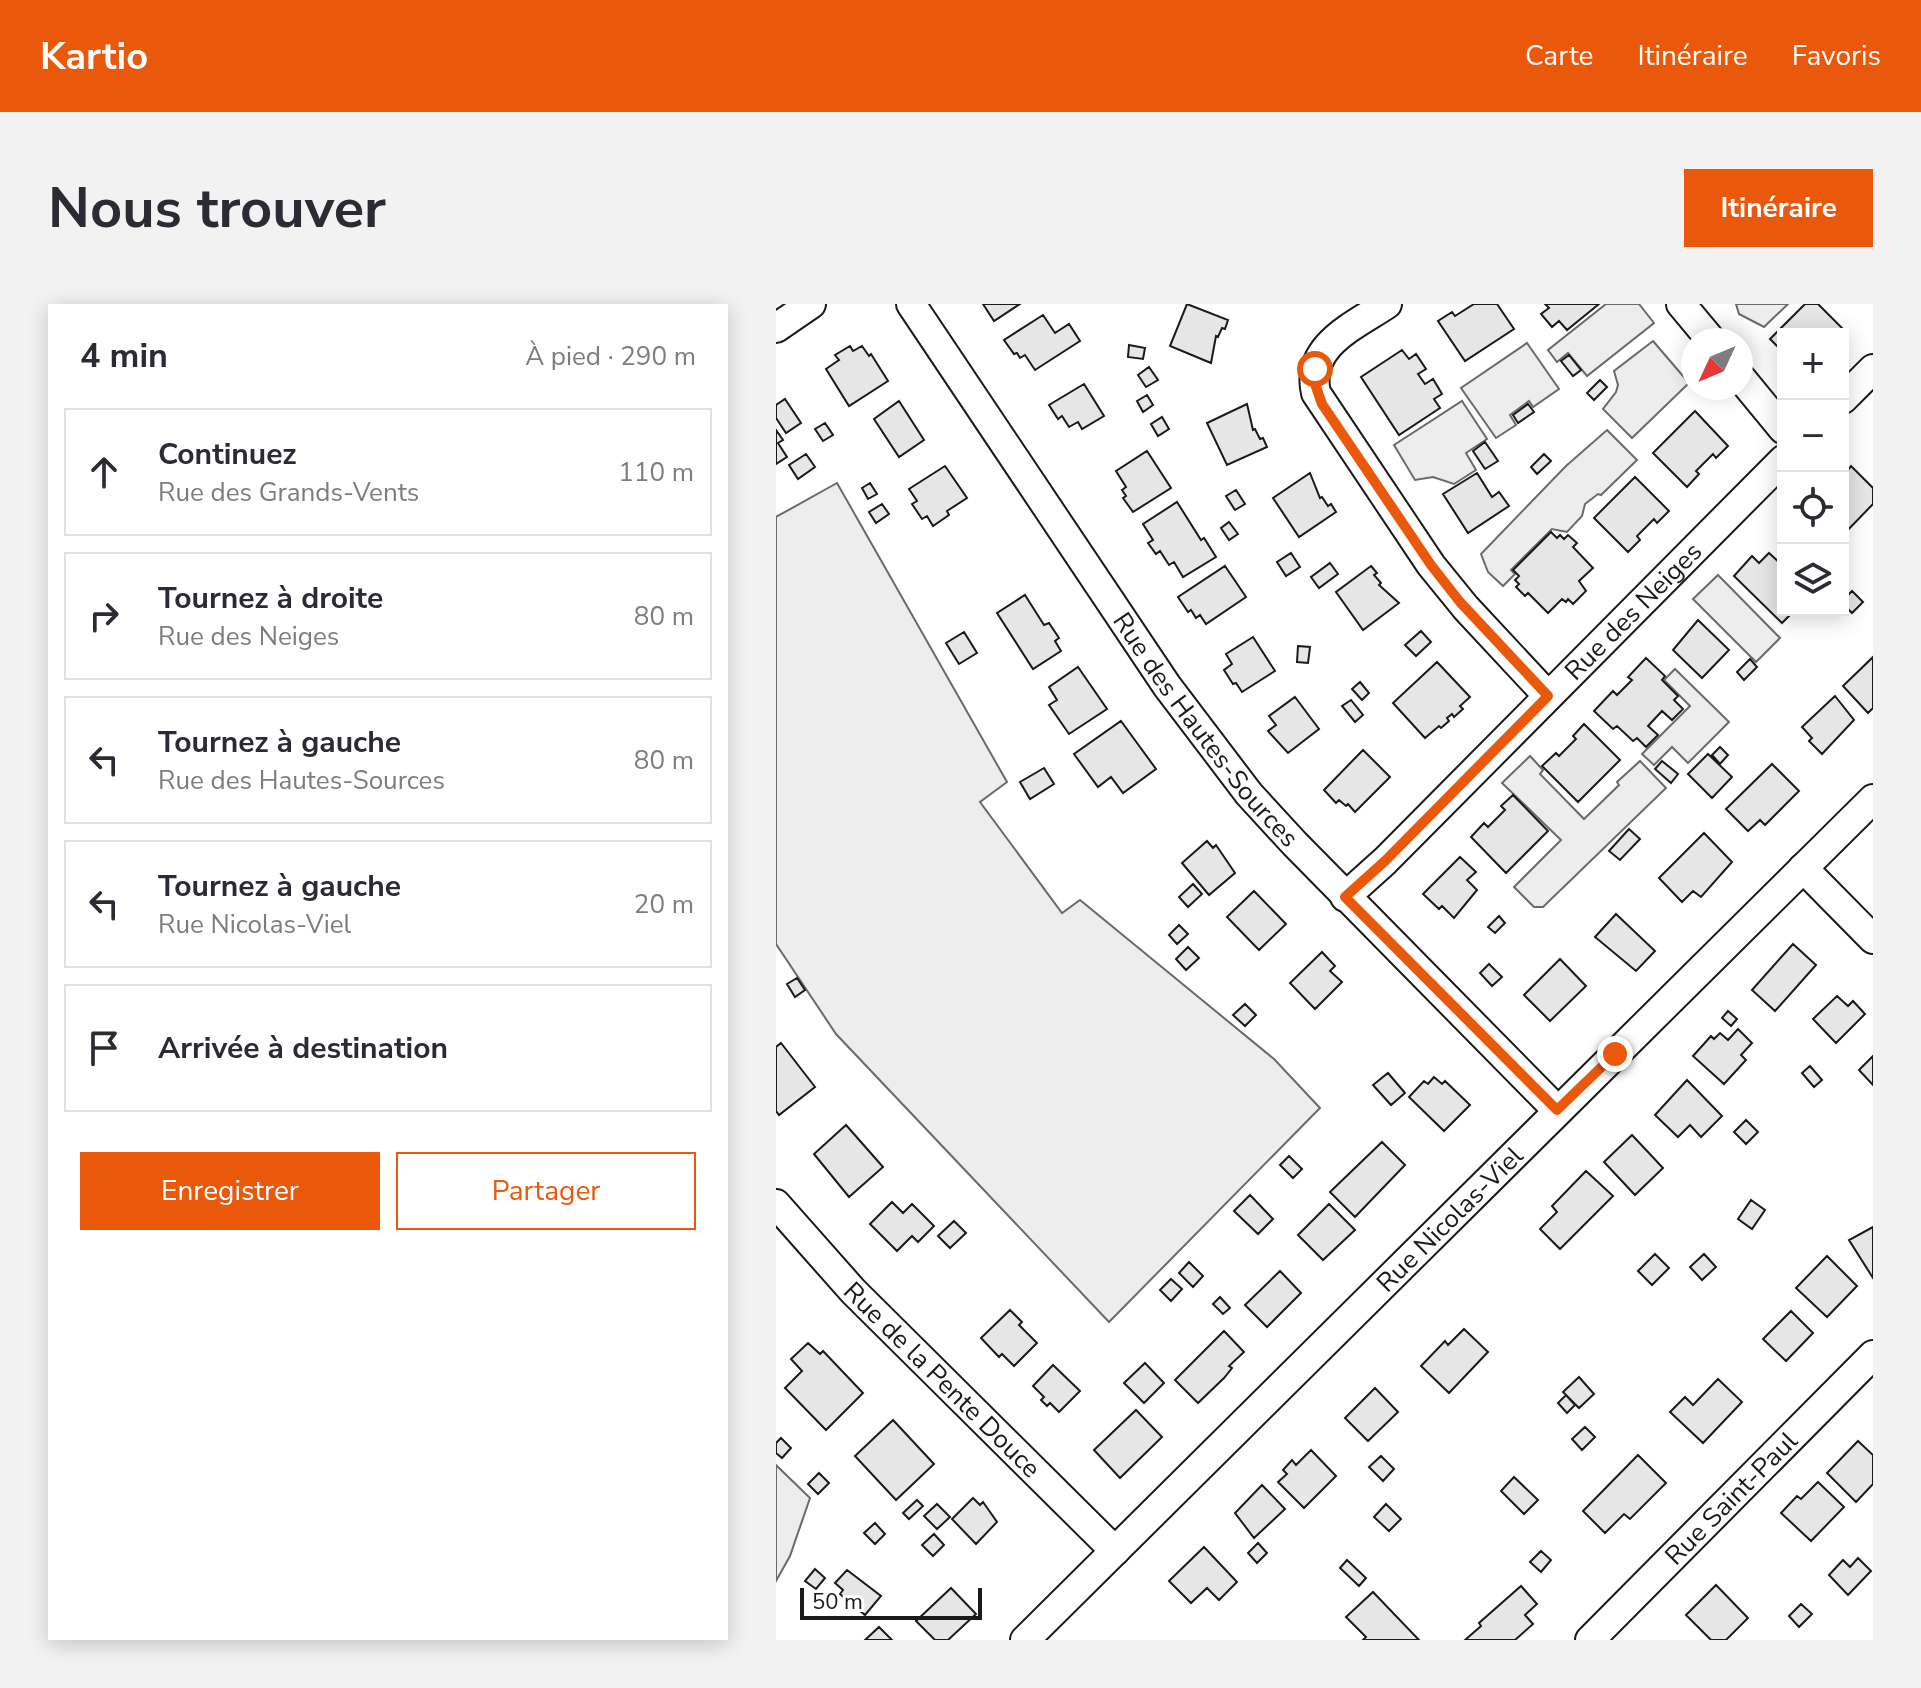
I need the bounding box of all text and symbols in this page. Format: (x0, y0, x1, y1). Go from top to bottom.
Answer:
text: Kartio (40, 31, 148, 82)
text: Carte (1525, 37, 1594, 75)
text: Itinéraire (1638, 37, 1748, 75)
text: Favoris (1792, 37, 1881, 75)
button: Itinéraire (1684, 169, 1873, 247)
text: Nous trouver (48, 170, 386, 247)
north arrow (1681, 328, 1753, 400)
map controls (1777, 328, 1849, 616)
button: + (1777, 328, 1849, 400)
text: 4 min (80, 333, 168, 379)
text: À pied · 290 m (525, 339, 696, 374)
route start (1297, 351, 1333, 387)
button: − (1777, 400, 1849, 472)
text: Continuez (158, 434, 297, 475)
icon: ahead (82, 450, 126, 494)
text: 110 m (618, 455, 694, 490)
button: locate (1777, 472, 1849, 544)
text: Rue des Grands-Vents (158, 475, 419, 510)
street label: Rue des Neiges (1557, 535, 1710, 688)
button: layers (1777, 544, 1849, 616)
text: Tournez à droite (158, 578, 383, 619)
icon: right (82, 594, 126, 638)
text: 80 m (634, 599, 694, 634)
street label: Rue des Hautes-Sources (1104, 606, 1306, 855)
text: Rue des Neiges (158, 619, 339, 654)
text: Tournez à gauche (158, 722, 401, 763)
icon: left (82, 738, 126, 782)
text: 80 m (634, 743, 694, 778)
text: Rue des Hautes-Sources (158, 763, 445, 798)
text: Tournez à gauche (158, 866, 401, 907)
icon: left (82, 882, 126, 926)
text: 20 m (634, 887, 694, 922)
text: Rue Nicolas-Viel (158, 907, 351, 942)
icon: arrive (82, 1026, 126, 1070)
text: Arrivée à destination (158, 1028, 448, 1069)
route end (1597, 1036, 1633, 1072)
street label: Rue Nicolas-Viel (1369, 1139, 1531, 1300)
button: Enregistrer (80, 1152, 380, 1230)
button: Partager (396, 1152, 696, 1230)
street label: Rue de la Pente Douce (836, 1274, 1048, 1486)
street label: Rue Saint-Paul (1657, 1424, 1806, 1573)
scale bar (800, 1584, 982, 1620)
text: 50 m (812, 1587, 863, 1617)

